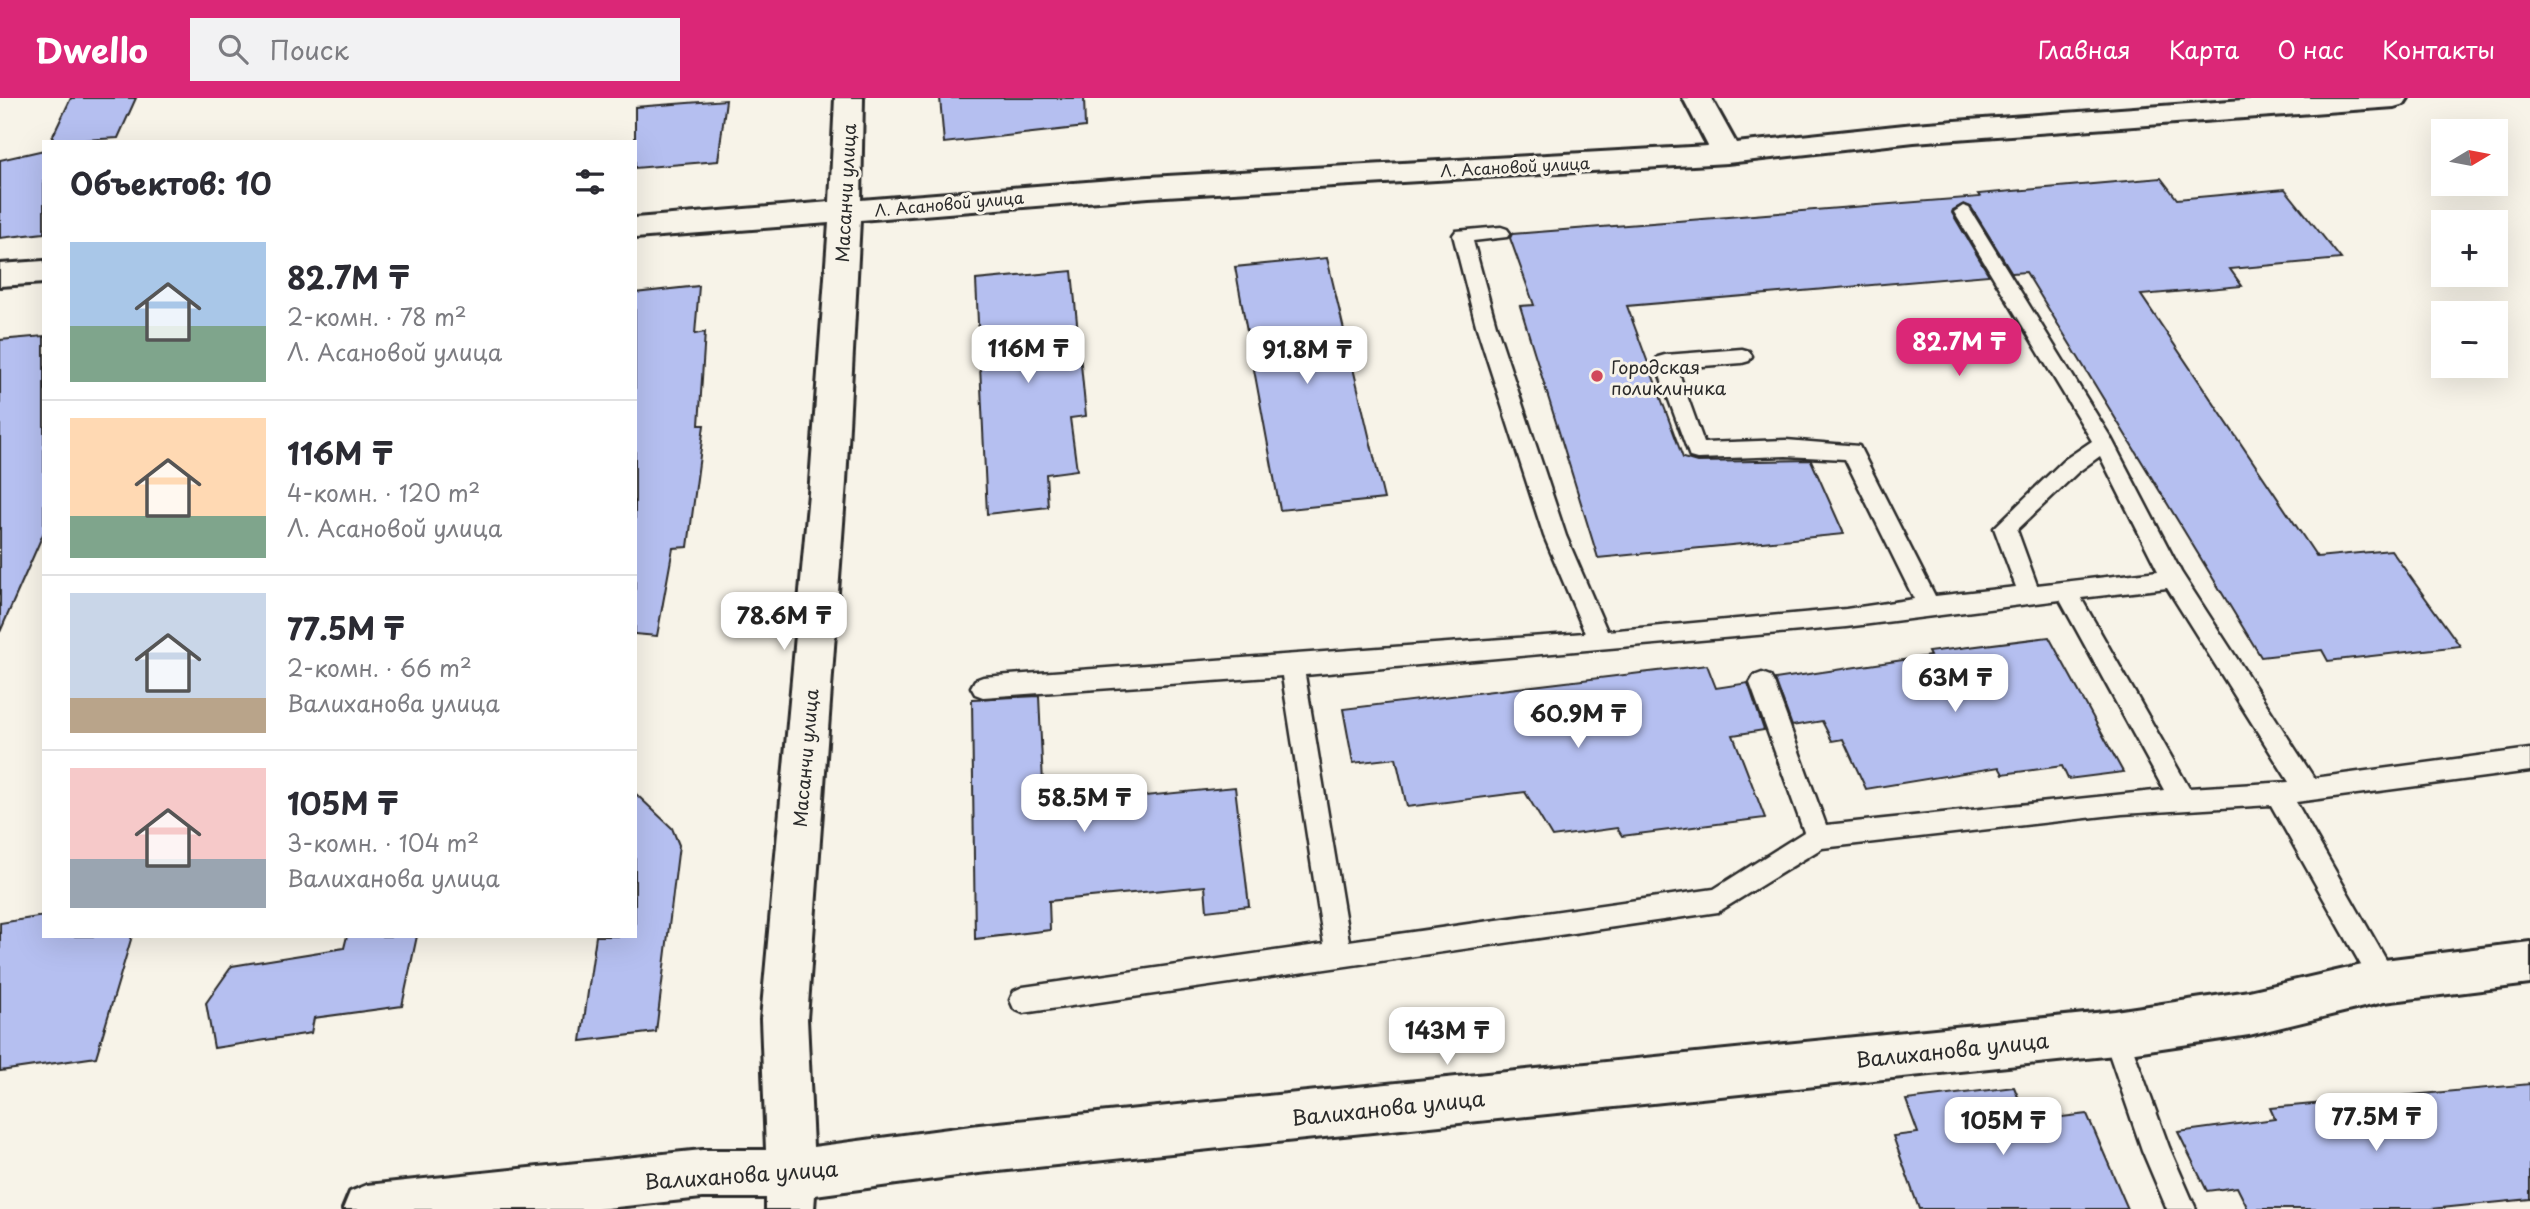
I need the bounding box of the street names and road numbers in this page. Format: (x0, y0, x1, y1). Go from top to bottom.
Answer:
street label: Масанчи улица (828, 122, 862, 263)
street label: Л. Асановой улица (1440, 150, 1590, 182)
street label: Л. Асановой улица (873, 185, 1025, 221)
street label: Масанчи улица (785, 687, 825, 828)
street label: Валиханова улица (1854, 1023, 2051, 1075)
street label: Валиханова улица (1290, 1081, 1487, 1133)
street label: Валиханова улица (643, 1151, 840, 1197)

